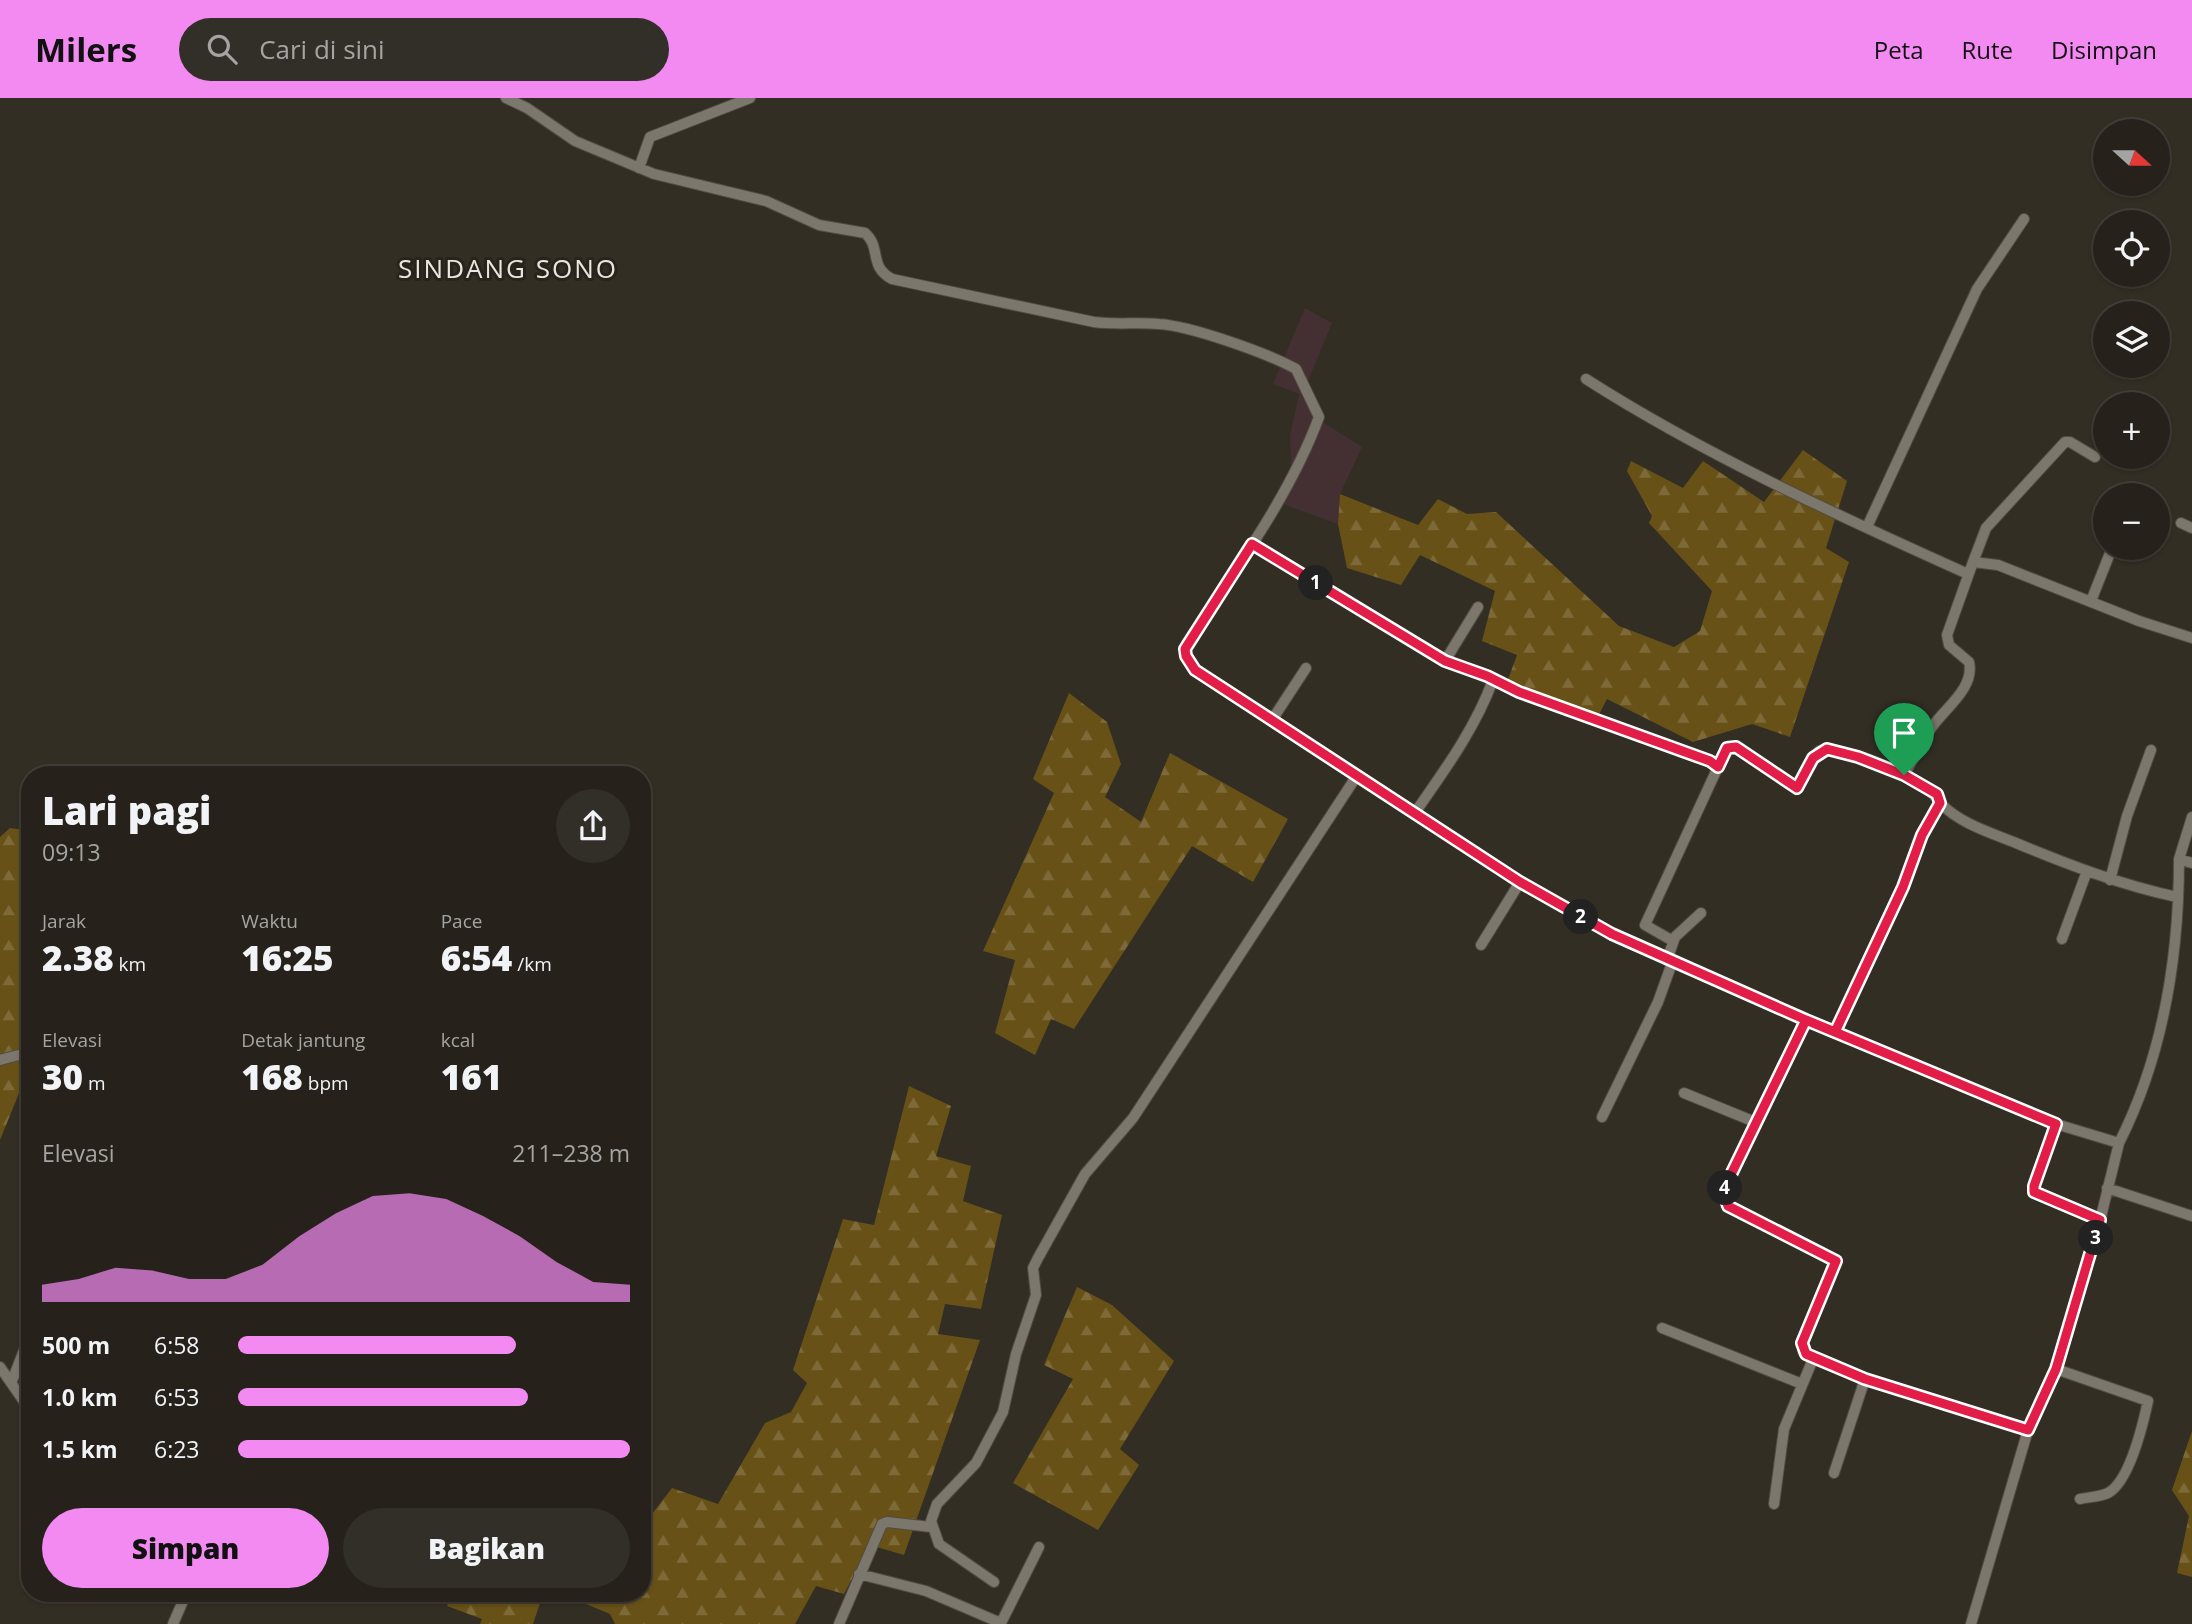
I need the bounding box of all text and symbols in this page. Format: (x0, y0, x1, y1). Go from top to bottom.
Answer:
search box (179, 18, 669, 81)
text: Milers (35, 27, 137, 72)
icon: search (203, 30, 241, 68)
text: Cari di sini (259, 31, 385, 67)
text: Peta (1874, 33, 1924, 66)
text: Rute (1962, 33, 2013, 66)
text: Disimpan (2051, 33, 2157, 66)
north arrow (2093, 119, 2170, 196)
map controls (2093, 119, 2170, 560)
button: locate (2093, 210, 2170, 287)
district label: SINDANG SONO (398, 250, 618, 286)
button: layers (2093, 301, 2170, 378)
button: + (2093, 392, 2170, 469)
button: − (2093, 483, 2170, 560)
pin: 1 (1298, 566, 1334, 601)
text: 1 (1310, 569, 1321, 595)
pin (1874, 703, 1934, 775)
icon: arrive (1885, 714, 1923, 752)
text: Lari pagi (42, 784, 211, 836)
button: share (556, 789, 630, 863)
text: 09:13 (42, 836, 101, 868)
pin: 2 (1564, 900, 1598, 934)
text: 2 (1575, 903, 1586, 929)
text: Jarak (42, 908, 86, 934)
text: Waktu (241, 908, 298, 934)
text: Pace (441, 908, 482, 934)
text: 2.38 (42, 934, 114, 981)
text: 16:25 (241, 934, 333, 981)
text: 6:54 (441, 934, 512, 981)
text: km (114, 951, 146, 977)
text: /km (512, 951, 552, 977)
text: Elevasi (42, 1027, 102, 1053)
text: Detak jantung (241, 1027, 365, 1053)
text: kcal (441, 1027, 475, 1053)
text: 30 (42, 1053, 83, 1100)
text: 168 (241, 1053, 303, 1100)
text: 161 (441, 1053, 502, 1100)
text: m (83, 1070, 106, 1096)
text: bpm (303, 1070, 349, 1096)
text: Elevasi (42, 1137, 115, 1169)
text: 211–238 m (512, 1137, 630, 1169)
pin: 4 (1708, 1170, 1742, 1206)
text: 4 (1719, 1174, 1730, 1200)
pin: 3 (2078, 1220, 2114, 1256)
text: 3 (2090, 1224, 2101, 1250)
text: 500 m (42, 1329, 110, 1361)
text: 6:58 (154, 1329, 200, 1361)
text: 1.0 km (42, 1381, 118, 1413)
text: 6:53 (154, 1381, 200, 1413)
text: 1.5 km (42, 1433, 118, 1465)
text: 6:23 (154, 1433, 200, 1465)
button: Simpan (42, 1508, 329, 1588)
button: Bagikan (343, 1508, 630, 1588)

